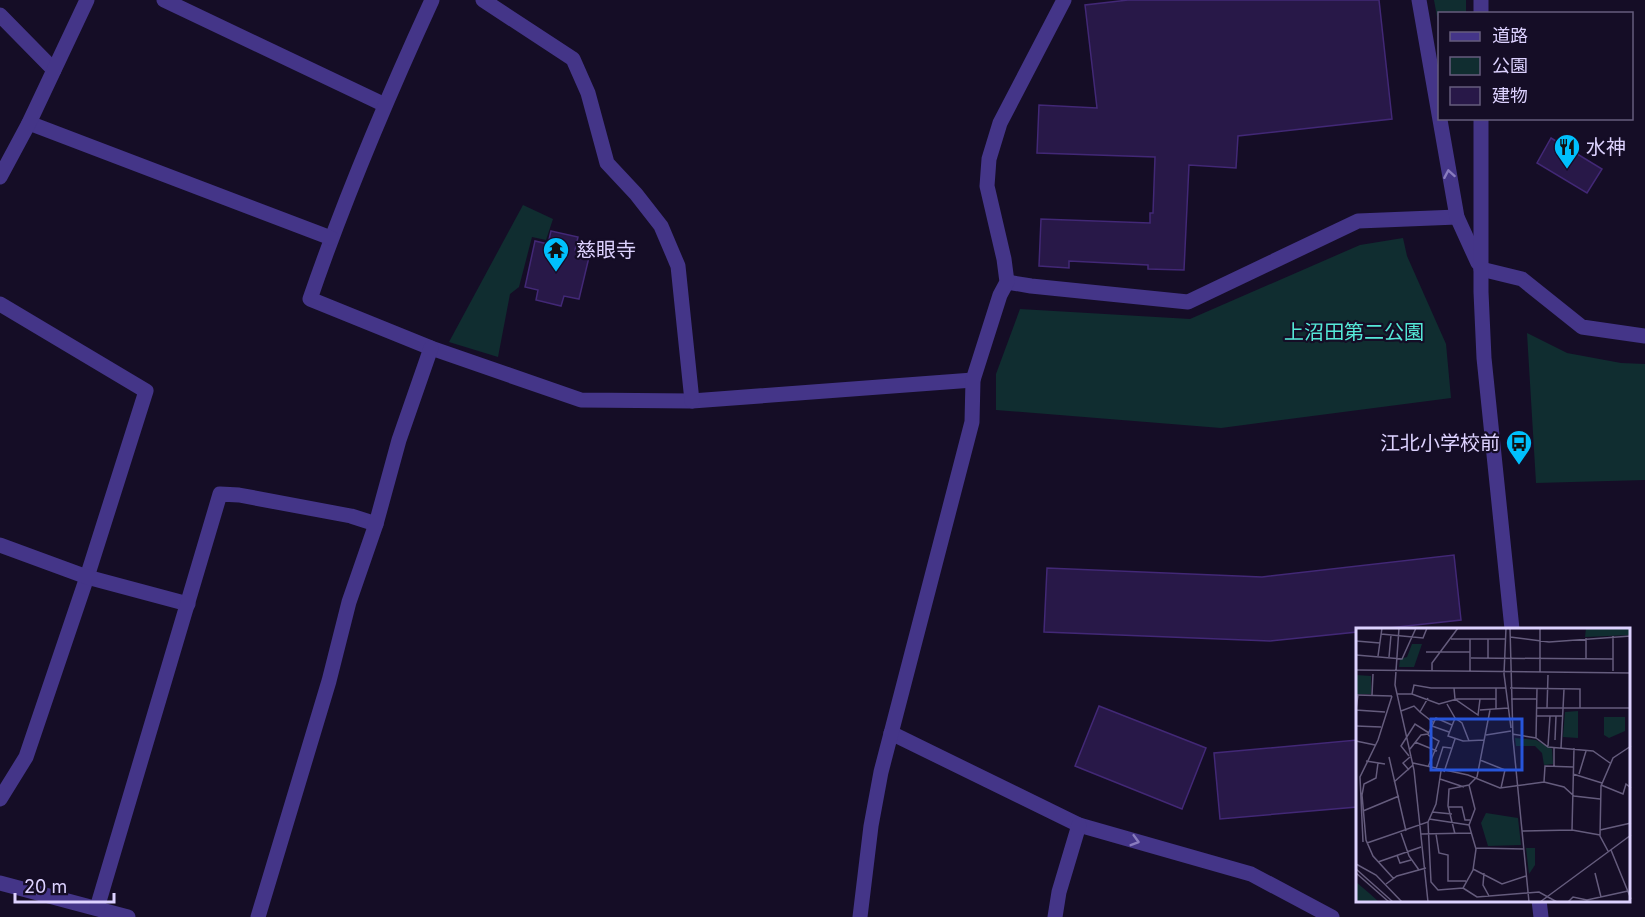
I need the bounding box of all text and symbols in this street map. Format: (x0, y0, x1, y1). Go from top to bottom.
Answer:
legend (1438, 12, 1633, 120)
text: 道路 (1492, 25, 1528, 46)
text: 公園 (1492, 55, 1528, 76)
text: 建物 (1492, 85, 1528, 106)
restaurant icon: 水神 (1552, 132, 1582, 170)
place label: 水神 (1586, 135, 1626, 159)
one-way arrow (1443, 169, 1456, 179)
temple icon: 慈眼寺 (541, 235, 571, 273)
place label: 慈眼寺 (576, 238, 636, 262)
park label: 上沼田第二公園 (1284, 320, 1424, 344)
bus stop icon: 江北小学校前 (1504, 428, 1534, 466)
place label: 江北小学校前 (1380, 431, 1500, 455)
inset map (1356, 628, 1630, 902)
one-way arrow (1129, 834, 1140, 846)
scale bar (15, 866, 114, 904)
text: 20 m (24, 876, 67, 897)

